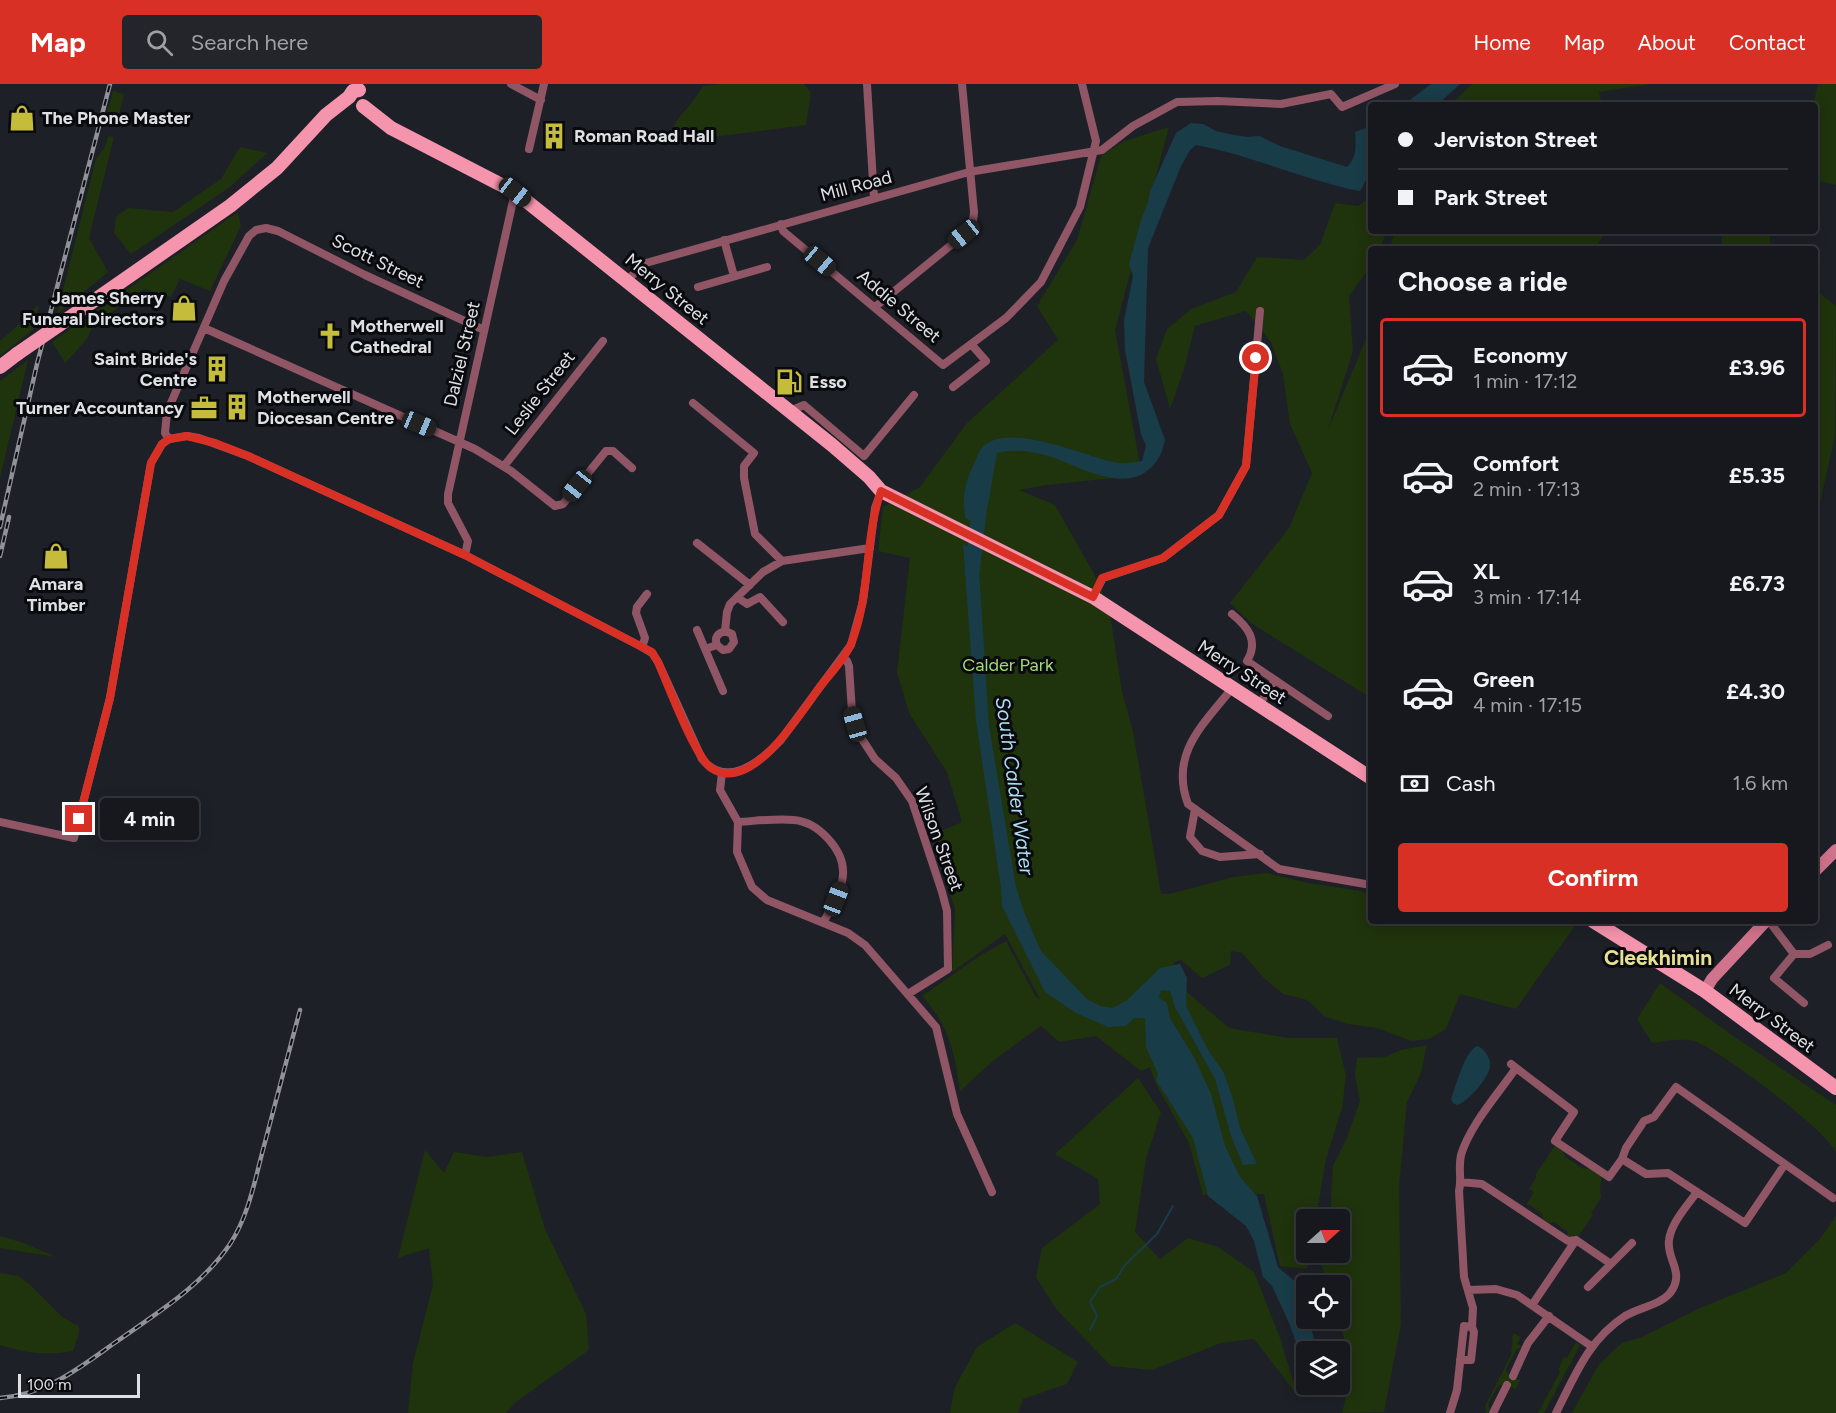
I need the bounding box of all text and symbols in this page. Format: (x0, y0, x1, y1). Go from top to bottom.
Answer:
search box (122, 15, 542, 69)
text: Map (30, 25, 86, 59)
icon: search (143, 26, 176, 59)
text: Search here (191, 29, 308, 56)
text: Home (1474, 30, 1531, 55)
text: Map (1564, 30, 1605, 55)
text: About (1638, 30, 1696, 55)
text: Contact (1729, 30, 1806, 55)
shop icon: The Phone Master (7, 103, 37, 133)
place label: The Phone Master (42, 107, 191, 129)
building icon: Roman Road Hall (539, 121, 569, 151)
place label: Roman Road Hall (574, 125, 714, 147)
text: Jerviston Street (1434, 126, 1598, 153)
street label: Mill Road (818, 166, 894, 206)
car (495, 174, 535, 210)
text: Park Street (1434, 184, 1548, 211)
car (944, 216, 984, 252)
street label: Scott Street (328, 229, 428, 293)
car (800, 243, 840, 279)
street label: Merry Street (621, 248, 714, 330)
street label: Addie Street (853, 265, 945, 347)
text: Choose a ride (1398, 265, 1567, 298)
place label: James Sherry Funeral Directors (22, 287, 165, 330)
shop icon: James Sherry Funeral Directors (169, 293, 199, 323)
street label: Dalziel Street (439, 299, 485, 409)
place label: Motherwell Cathedral (350, 315, 444, 358)
church icon: Motherwell Cathedral (315, 321, 345, 351)
icon: car (1401, 341, 1455, 395)
text: Economy (1473, 342, 1568, 369)
route start (1242, 344, 1269, 371)
street label: Leslie Street (500, 347, 580, 439)
place label: Saint Bride's Centre (94, 348, 198, 391)
building icon: Saint Bride's Centre (202, 354, 232, 384)
text: £3.96 (1729, 354, 1785, 381)
fuel station icon: Esso (774, 367, 804, 397)
text: 1 min · 17:12 (1473, 369, 1577, 393)
place label: Esso (809, 371, 847, 393)
place label: Motherwell Diocesan Centre (257, 386, 394, 429)
building icon: Motherwell Diocesan Centre (222, 392, 252, 422)
office icon: Turner Accountancy (189, 393, 219, 423)
place label: Turner Accountancy (16, 397, 185, 419)
car (399, 409, 439, 439)
icon: car (1401, 449, 1455, 503)
text: Comfort (1473, 450, 1559, 477)
text: £5.35 (1729, 462, 1785, 489)
car (559, 466, 595, 506)
text: 2 min · 17:13 (1473, 477, 1580, 501)
shop icon: Amara Timber (41, 541, 71, 571)
icon: car (1401, 557, 1455, 611)
text: XL (1473, 558, 1500, 585)
text: £6.73 (1729, 570, 1785, 597)
place label: Amara Timber (27, 573, 85, 616)
text: 3 min · 17:14 (1473, 585, 1581, 609)
street label: Merry Street (1193, 635, 1291, 709)
park label: Calder Park (962, 654, 1054, 676)
icon: car (1401, 665, 1455, 719)
text: Green (1473, 666, 1535, 693)
text: £4.30 (1726, 678, 1785, 705)
text: 4 min · 17:15 (1473, 693, 1582, 717)
water label: South Calder Water (991, 695, 1040, 878)
car (841, 704, 869, 744)
icon: cash (1398, 767, 1431, 800)
text: Cash (1446, 770, 1496, 797)
text: 1.6 km (1733, 771, 1788, 795)
street label: Wilson Street (910, 784, 968, 894)
callout: 4 min (100, 798, 199, 840)
route end (65, 805, 92, 832)
text: 4 min (124, 807, 175, 831)
button: Confirm (1398, 843, 1788, 912)
car (821, 879, 851, 919)
district label: Cleekhimin (1604, 945, 1712, 970)
street label: Merry Street (1725, 979, 1819, 1057)
north arrow (1296, 1209, 1350, 1263)
map controls (1296, 1209, 1350, 1395)
button: locate (1296, 1275, 1350, 1329)
button: layers (1296, 1341, 1350, 1395)
scale bar (18, 1371, 140, 1398)
text: 100 m (27, 1375, 72, 1394)

